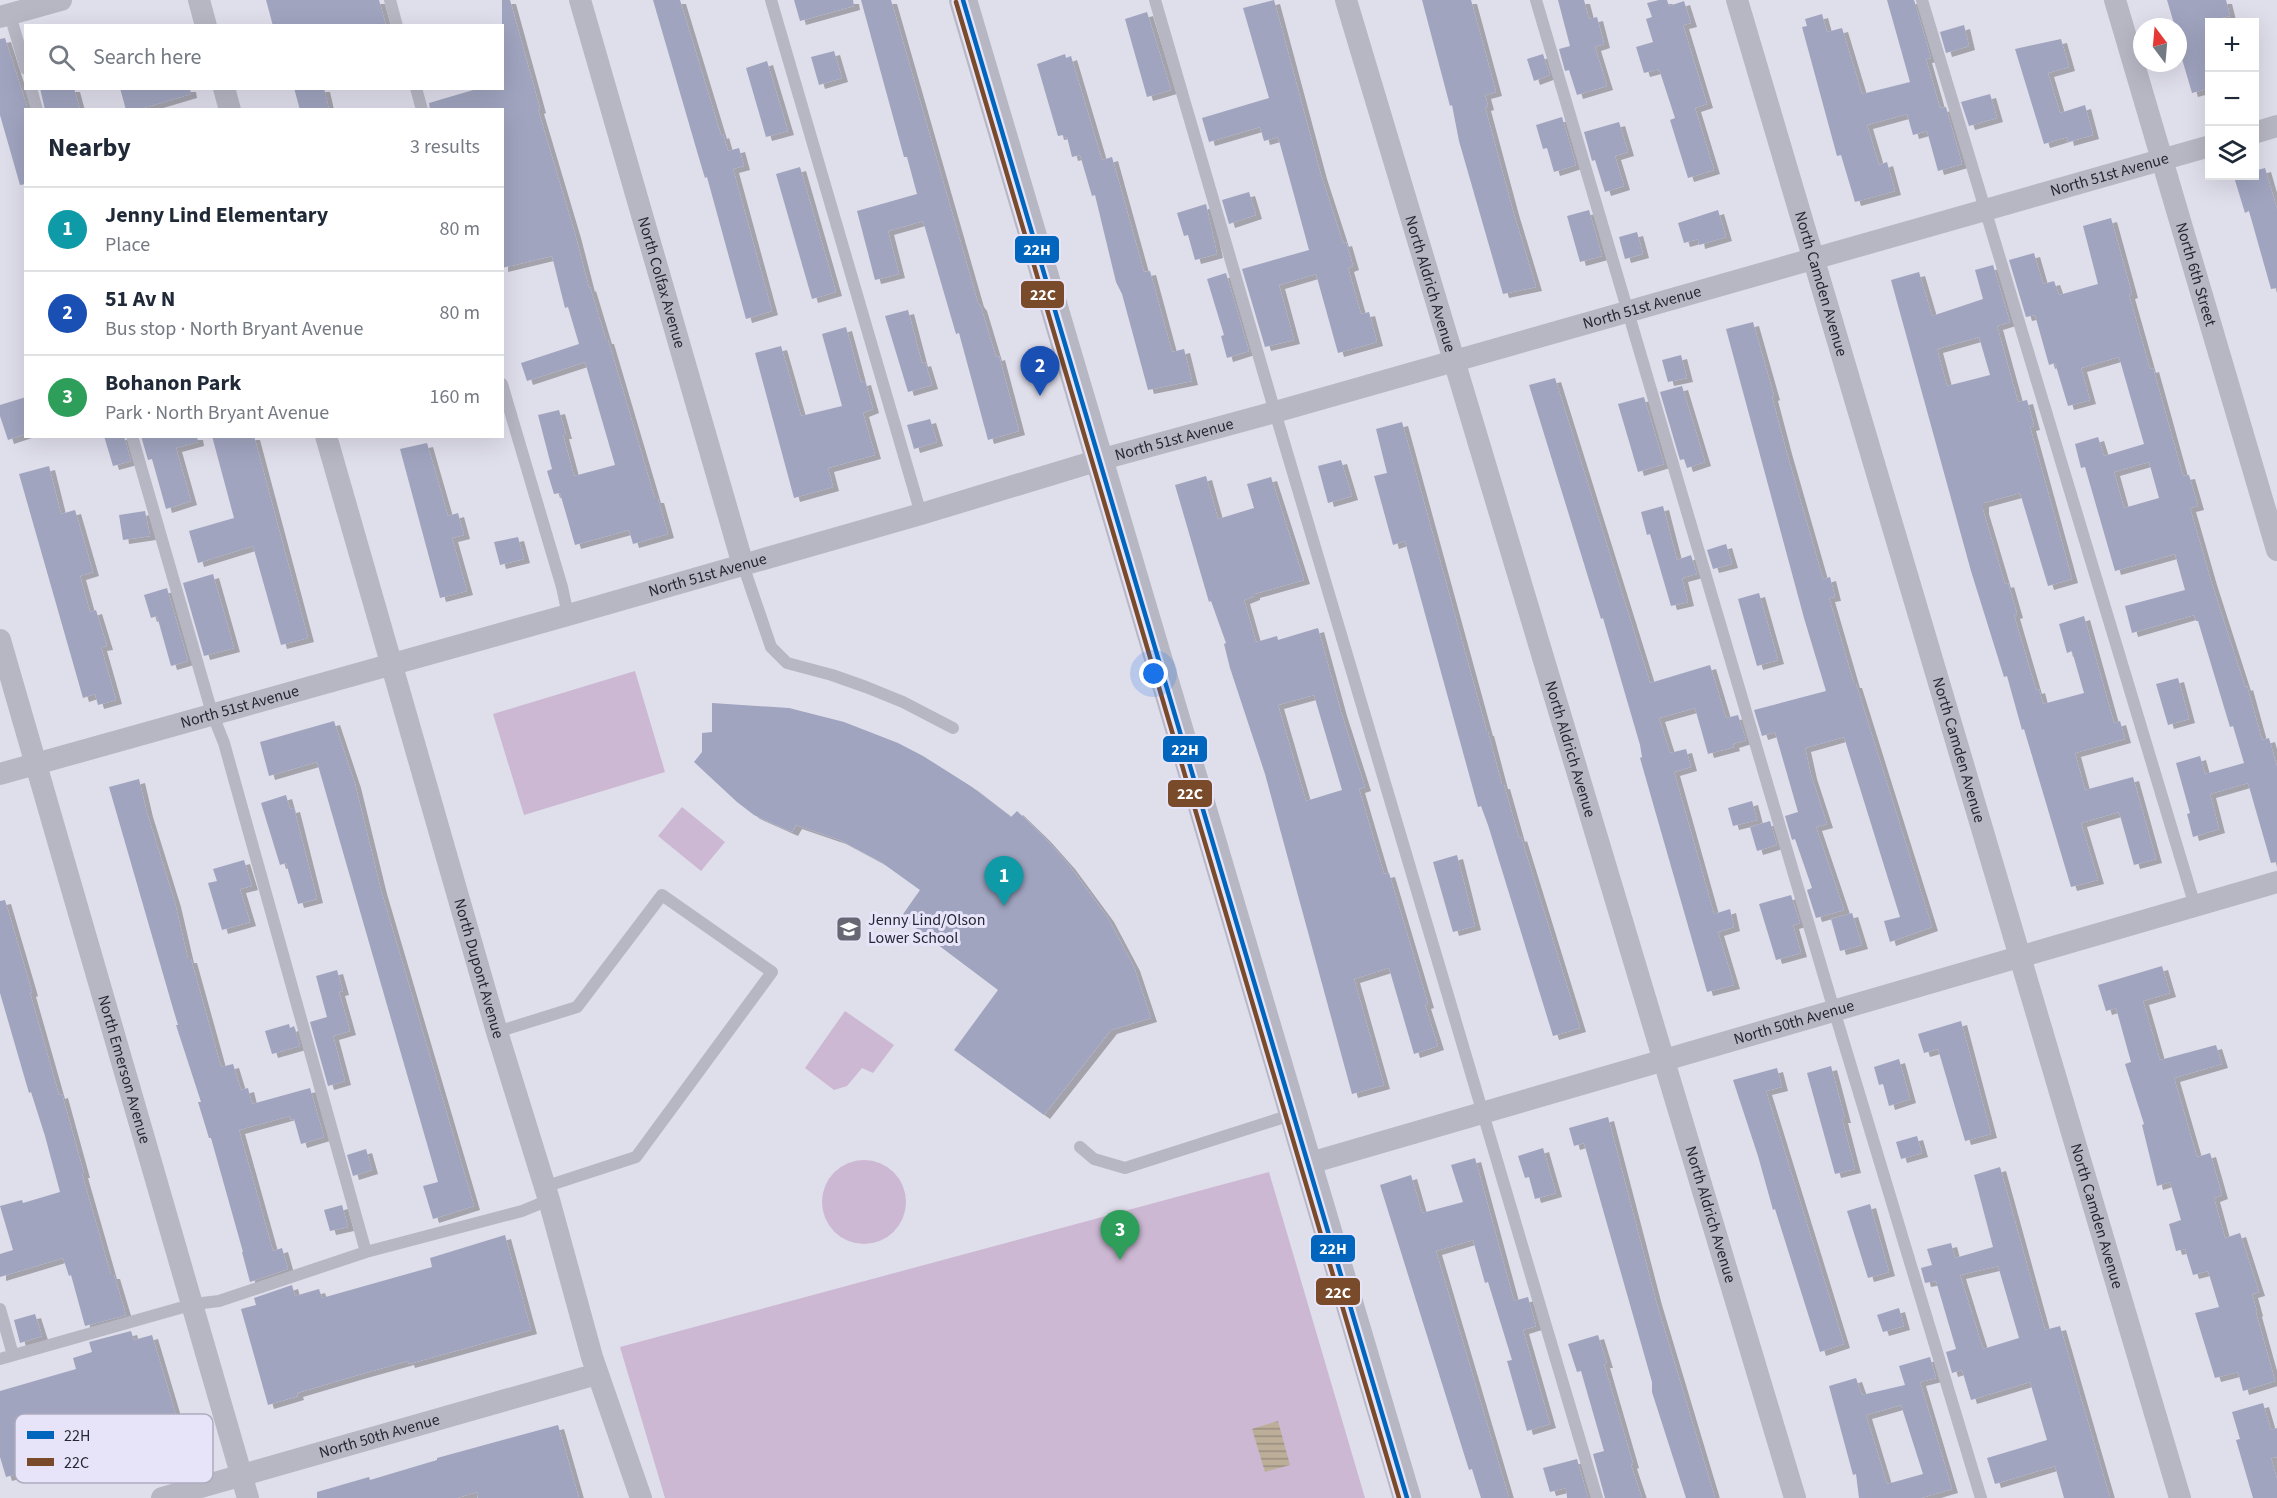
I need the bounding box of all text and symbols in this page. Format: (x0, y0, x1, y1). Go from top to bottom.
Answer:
north arrow (2133, 18, 2187, 72)
map controls (2205, 18, 2259, 180)
button: + (2205, 18, 2259, 72)
search box (24, 24, 504, 90)
icon: search (45, 41, 78, 74)
text: Search here (93, 41, 201, 73)
button: − (2205, 72, 2259, 126)
button: layers (2205, 126, 2259, 180)
text: Nearby (48, 129, 131, 166)
text: 3 results (410, 133, 480, 161)
street label: North 51st Avenue (2048, 147, 2171, 202)
text: Jenny Lind Elementary (105, 199, 328, 231)
street label: North Camden Avenue (1789, 209, 1853, 359)
street label: North Aldrich Avenue (1399, 213, 1461, 355)
street label: North Colfax Avenue (632, 214, 691, 351)
text: 1 (62, 215, 73, 243)
text: 80 m (440, 215, 480, 243)
street label: North 6th Street (2170, 220, 2222, 330)
text: Place (105, 231, 150, 259)
line badge: 22H (1014, 235, 1060, 264)
text: 22H (1023, 239, 1051, 261)
line badge: 22C (1020, 280, 1065, 309)
street label: North 51st Avenue (1580, 280, 1704, 335)
text: 51 Av N (105, 283, 175, 315)
text: 22C (1030, 284, 1056, 306)
text: 2 (62, 299, 73, 327)
text: 80 m (440, 299, 480, 327)
text: Bus stop · North Bryant Avenue (105, 315, 363, 343)
pin: 2 (1020, 346, 1060, 396)
text: Bohanon Park (105, 367, 241, 399)
text: 3 (62, 383, 73, 411)
text: 160 m (430, 383, 480, 411)
text: Park · North Bryant Avenue (105, 399, 329, 427)
street label: North 51st Avenue (1112, 413, 1236, 466)
street label: North 51st Avenue (646, 548, 769, 602)
your location (1139, 659, 1168, 688)
street label: North Camden Avenue (1927, 675, 1991, 825)
street label: North Aldrich Avenue (1539, 678, 1601, 820)
street label: North 51st Avenue (178, 680, 302, 734)
line badge: 22H (1162, 735, 1208, 763)
text: 22H (1171, 739, 1199, 761)
line badge: 22C (1167, 779, 1213, 808)
text: 22C (1177, 783, 1203, 805)
pin: 1 (984, 856, 1024, 906)
street label: North Dupont Avenue (448, 896, 509, 1041)
place label: Jenny Lind/Olson Lower School (868, 909, 985, 949)
school or university icon: Jenny Lind/Olson Lower School (834, 914, 864, 944)
street label: North Emerson Avenue (92, 992, 156, 1146)
street label: North 50th Avenue (1731, 994, 1857, 1050)
street label: North Camden Avenue (2065, 1141, 2129, 1291)
street label: North Aldrich Avenue (1680, 1143, 1741, 1286)
pin: 3 (1100, 1210, 1140, 1260)
line badge: 22H (1310, 1234, 1356, 1263)
text: 22H (1319, 1238, 1347, 1260)
line badge: 22C (1315, 1277, 1361, 1306)
text: 22C (1325, 1282, 1351, 1304)
street label: North 50th Avenue (316, 1408, 442, 1464)
legend (15, 1414, 213, 1483)
text: 22H (64, 1425, 90, 1447)
text: 22C (64, 1452, 89, 1474)

